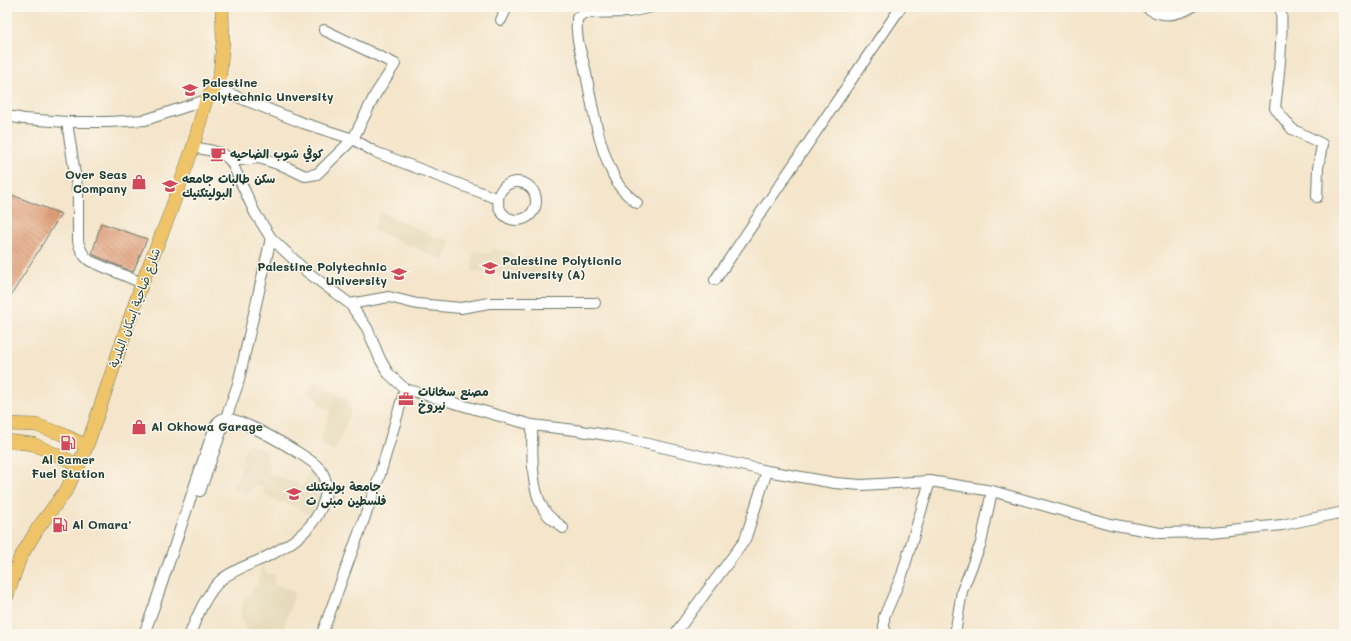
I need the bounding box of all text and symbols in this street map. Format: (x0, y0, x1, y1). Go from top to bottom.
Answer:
place label: Palestine Polytechnic Unversity (202, 74, 334, 104)
school or university icon: Palestine Polytechnic Unversity (181, 81, 199, 99)
cafe icon: كوفي شوب الضاحيه (209, 145, 227, 163)
place label: كوفي شوب الضاحيه (230, 145, 324, 163)
place label: Over Seas Company (65, 166, 127, 196)
place label: سكن طالبات جامعه البوليتكنيك (182, 170, 275, 201)
shop icon: Over Seas Company (130, 173, 148, 191)
school or university icon: سكن طالبات جامعه البوليتكنيك (161, 177, 179, 195)
street label: شارع ضاحية إسكان البلدية (105, 245, 165, 371)
place label: Palestine Polyticnic University (A) (502, 252, 622, 282)
place label: Palestine Polytechnic University (257, 258, 387, 288)
school or university icon: Palestine Polyticnic University (A) (481, 259, 499, 277)
school or university icon: Palestine Polytechnic University (390, 265, 408, 283)
place label: مصنع سخانات نيروخ (418, 383, 489, 414)
office icon: مصنع سخانات نيروخ (397, 390, 415, 408)
shop icon: Al Okhowa Garage (130, 418, 148, 436)
place label: Al Okhowa Garage (151, 418, 263, 434)
fuel station icon: Al Samer Fuel Station (59, 434, 77, 452)
place label: Al Samer Fuel Station (31, 451, 105, 481)
place label: جامعة بوليتكنك فلسطين مبنى ت (306, 478, 387, 509)
school or university icon: جامعة بوليتكنك فلسطين مبنى ت (285, 485, 303, 503)
fuel station icon: Al Omara' (51, 516, 69, 534)
place label: Al Omara' (72, 516, 131, 532)

